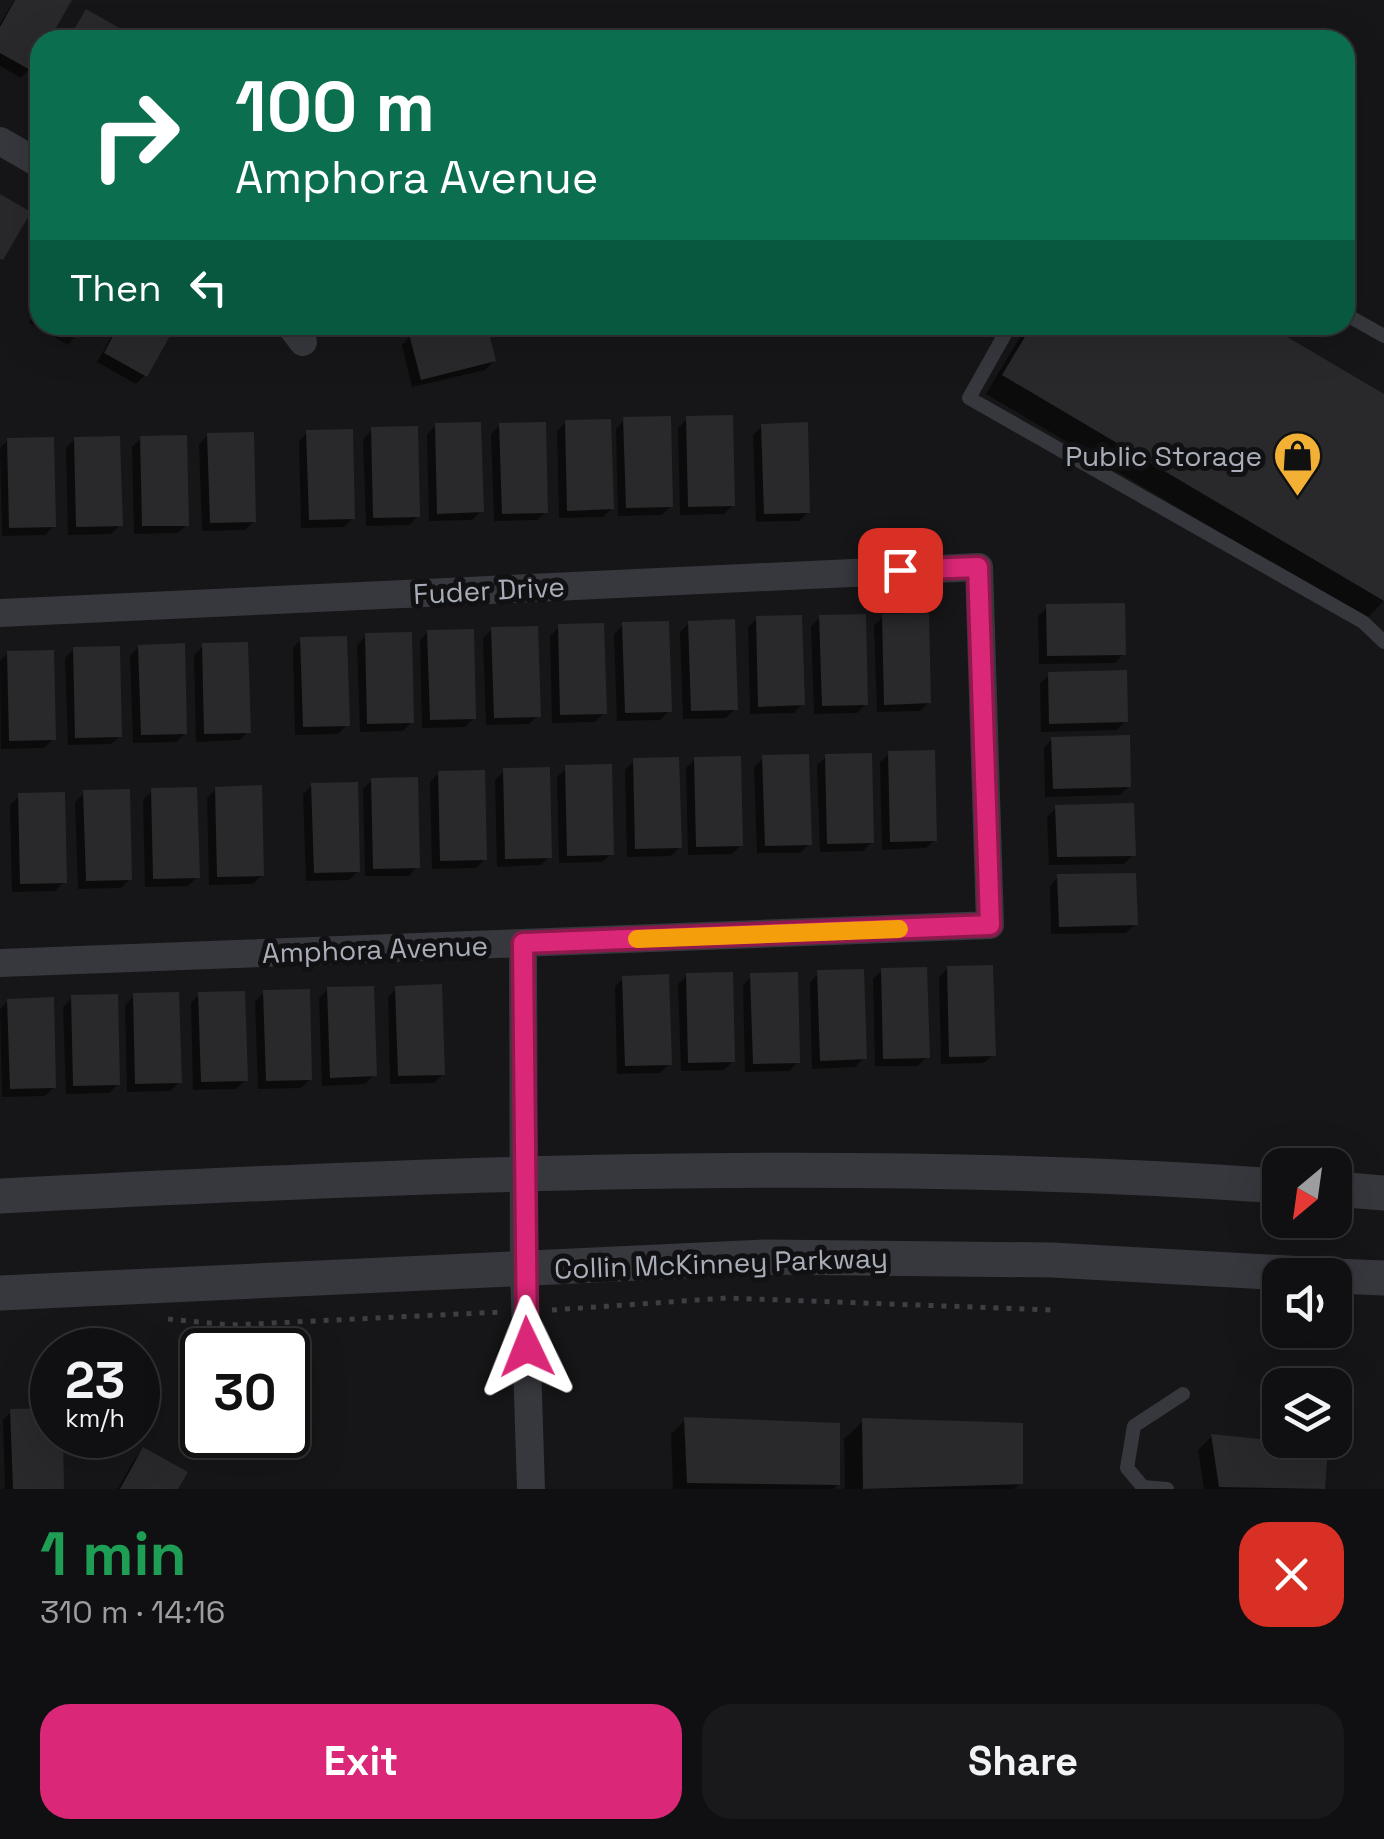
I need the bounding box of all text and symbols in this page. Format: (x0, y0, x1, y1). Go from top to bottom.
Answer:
text: 100 m (235, 62, 435, 151)
icon: right (70, 70, 200, 200)
text: Amphora Avenue (235, 149, 598, 206)
icon: left (181, 260, 236, 315)
text: Then (70, 264, 161, 312)
shop icon: Public Storage (1271, 430, 1323, 498)
place label: Public Storage (1065, 438, 1262, 474)
pin (858, 528, 943, 613)
icon: arrive (873, 543, 928, 598)
street label: Fuder Drive (412, 568, 566, 612)
street label: Amphora Avenue (261, 927, 489, 971)
north arrow (1262, 1148, 1352, 1238)
map controls (1262, 1148, 1352, 1458)
street label: Collin McKinney Parkway (554, 1239, 888, 1287)
button: sound (1262, 1258, 1352, 1348)
position arrow (475, 1295, 579, 1399)
speed limit sign: 30 (180, 1328, 310, 1458)
text: 23 (65, 1349, 125, 1413)
button: layers (1262, 1368, 1352, 1458)
text: km/h (65, 1402, 125, 1434)
text: 1 min (40, 1516, 187, 1593)
button: close (1239, 1522, 1344, 1627)
text: 310 m · 14:16 (40, 1592, 225, 1632)
button: Exit (40, 1704, 682, 1819)
button: Share (702, 1704, 1344, 1819)

